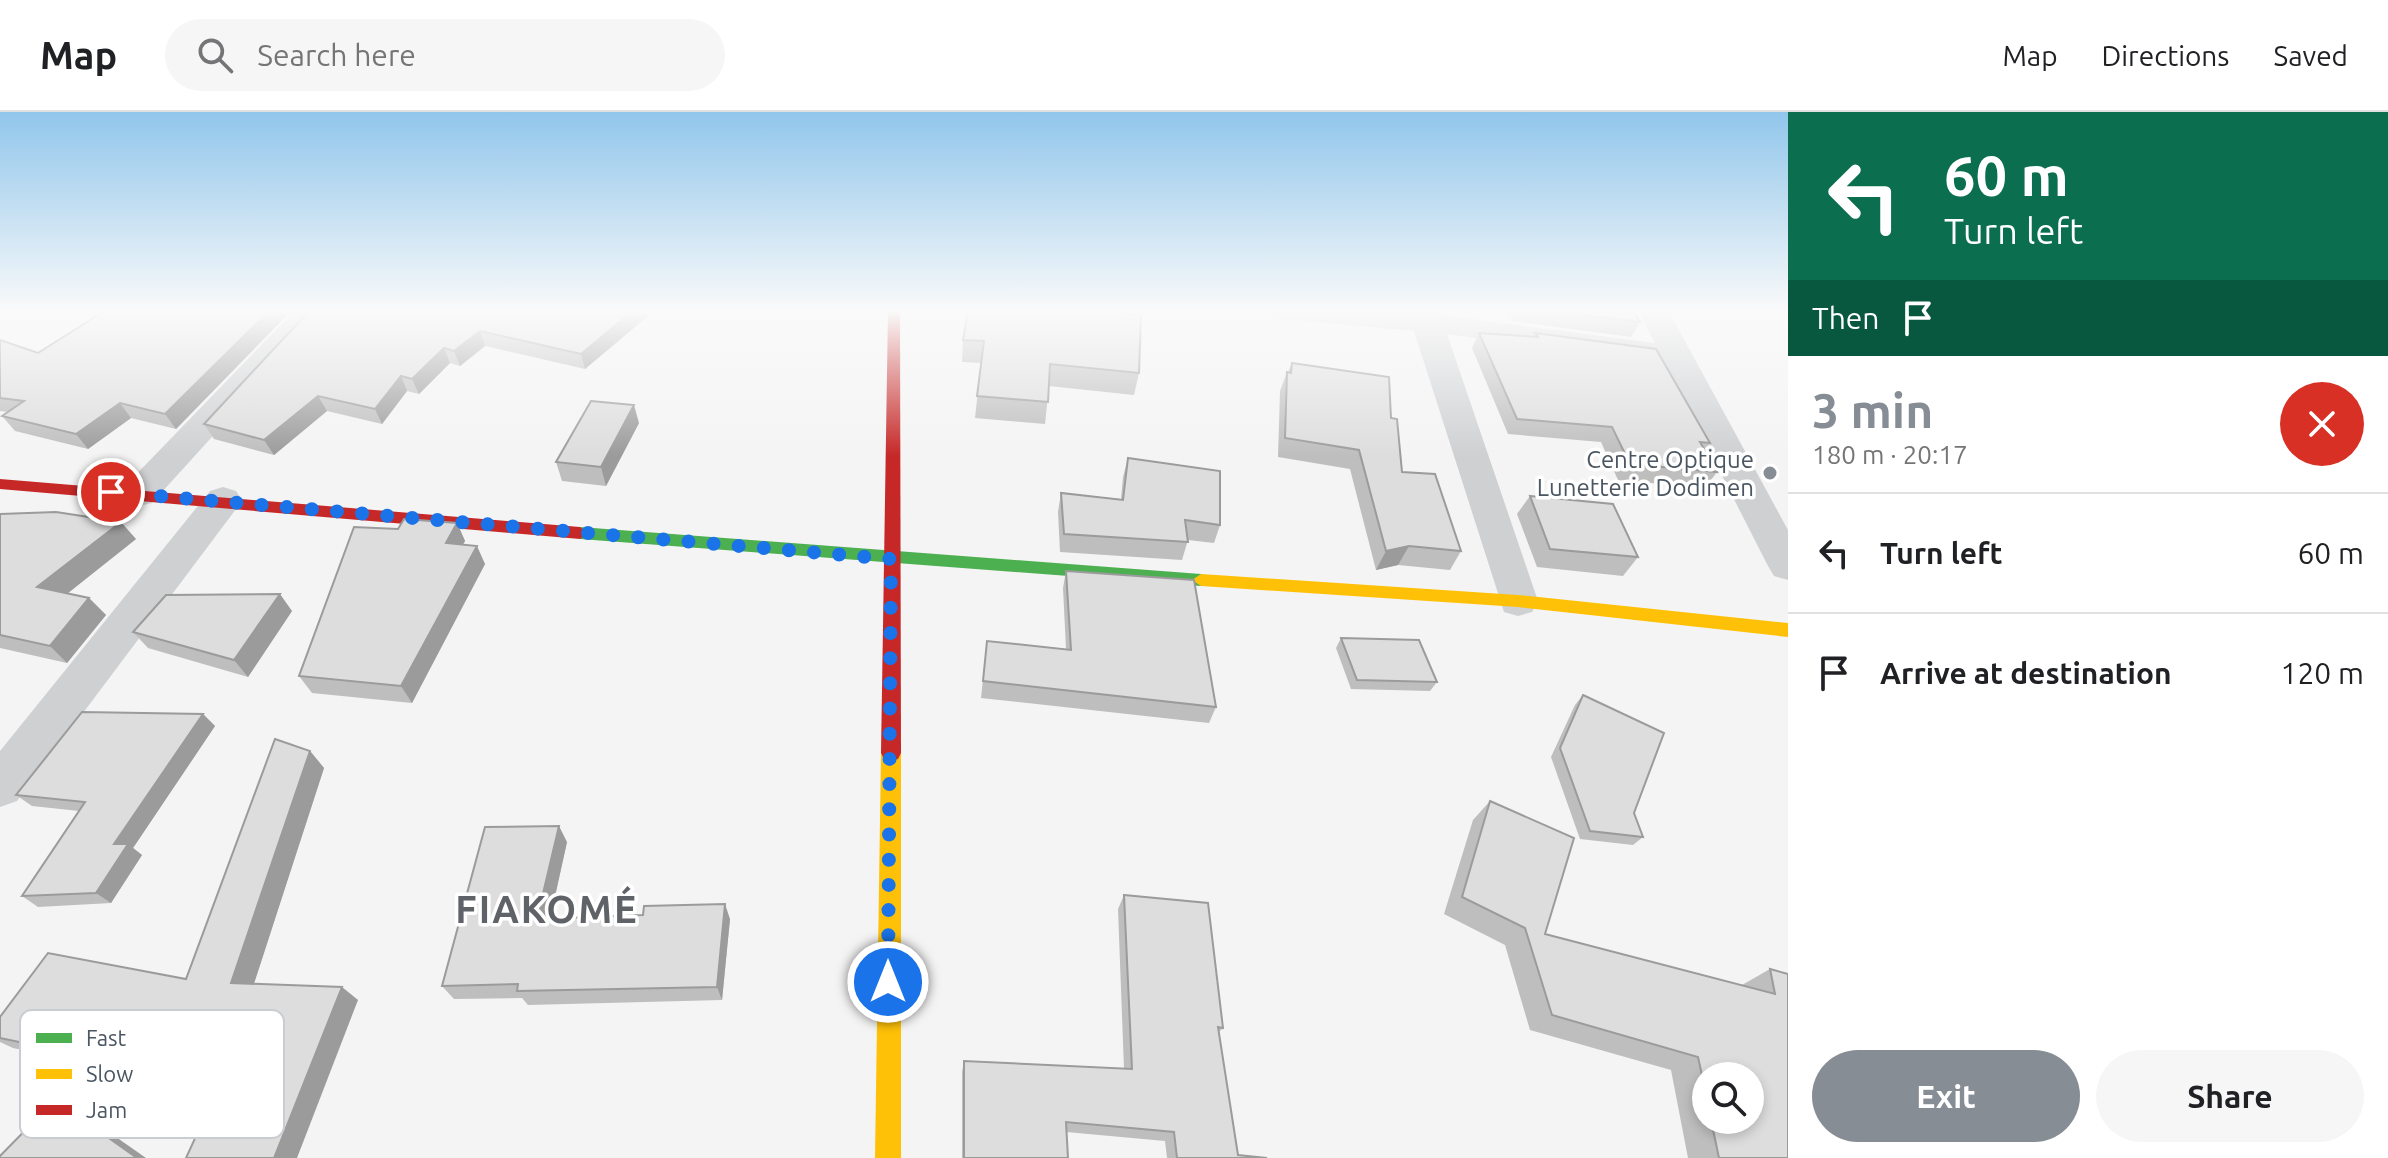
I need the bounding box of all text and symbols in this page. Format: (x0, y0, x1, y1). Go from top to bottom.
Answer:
search box (165, 19, 725, 91)
icon: search (193, 33, 237, 77)
text: Map (40, 34, 117, 76)
text: Search here (257, 38, 416, 72)
text: Map (2002, 40, 2058, 71)
text: Directions (2102, 40, 2229, 71)
text: Saved (2273, 40, 2348, 71)
icon: left (1812, 144, 1916, 248)
text: 60 m (1944, 144, 2069, 207)
text: Turn left (1944, 210, 2083, 251)
icon: arrive (1896, 296, 1940, 340)
text: Then (1812, 301, 1880, 335)
button: close (2280, 382, 2364, 466)
text: 3 min (1812, 383, 1933, 437)
text: 180 m · 20:17 (1812, 440, 1968, 469)
place label: Centre Optique Lunetterie Dodimen (1537, 446, 1754, 501)
pin (77, 458, 145, 526)
marker: Centre Optique Lunetterie Dodimen (1761, 464, 1779, 482)
icon: arrive (89, 470, 133, 514)
icon: left (1812, 531, 1856, 575)
text: Turn left (1880, 536, 2002, 570)
text: 60 m (2297, 536, 2364, 570)
icon: arrive (1812, 651, 1856, 695)
text: Arrive at destination (1880, 656, 2172, 690)
text: 120 m (2280, 656, 2364, 690)
district label: FIAKOMÉ (455, 885, 639, 930)
position arrow (846, 940, 930, 1024)
legend (20, 1010, 284, 1138)
text: Fast (86, 1025, 127, 1050)
button: Exit (1812, 1050, 2080, 1142)
button: Share (2096, 1050, 2364, 1142)
text: Slow (86, 1061, 133, 1086)
map controls (1692, 1062, 1764, 1134)
button: search (1692, 1062, 1764, 1134)
text: Jam (86, 1097, 127, 1122)

